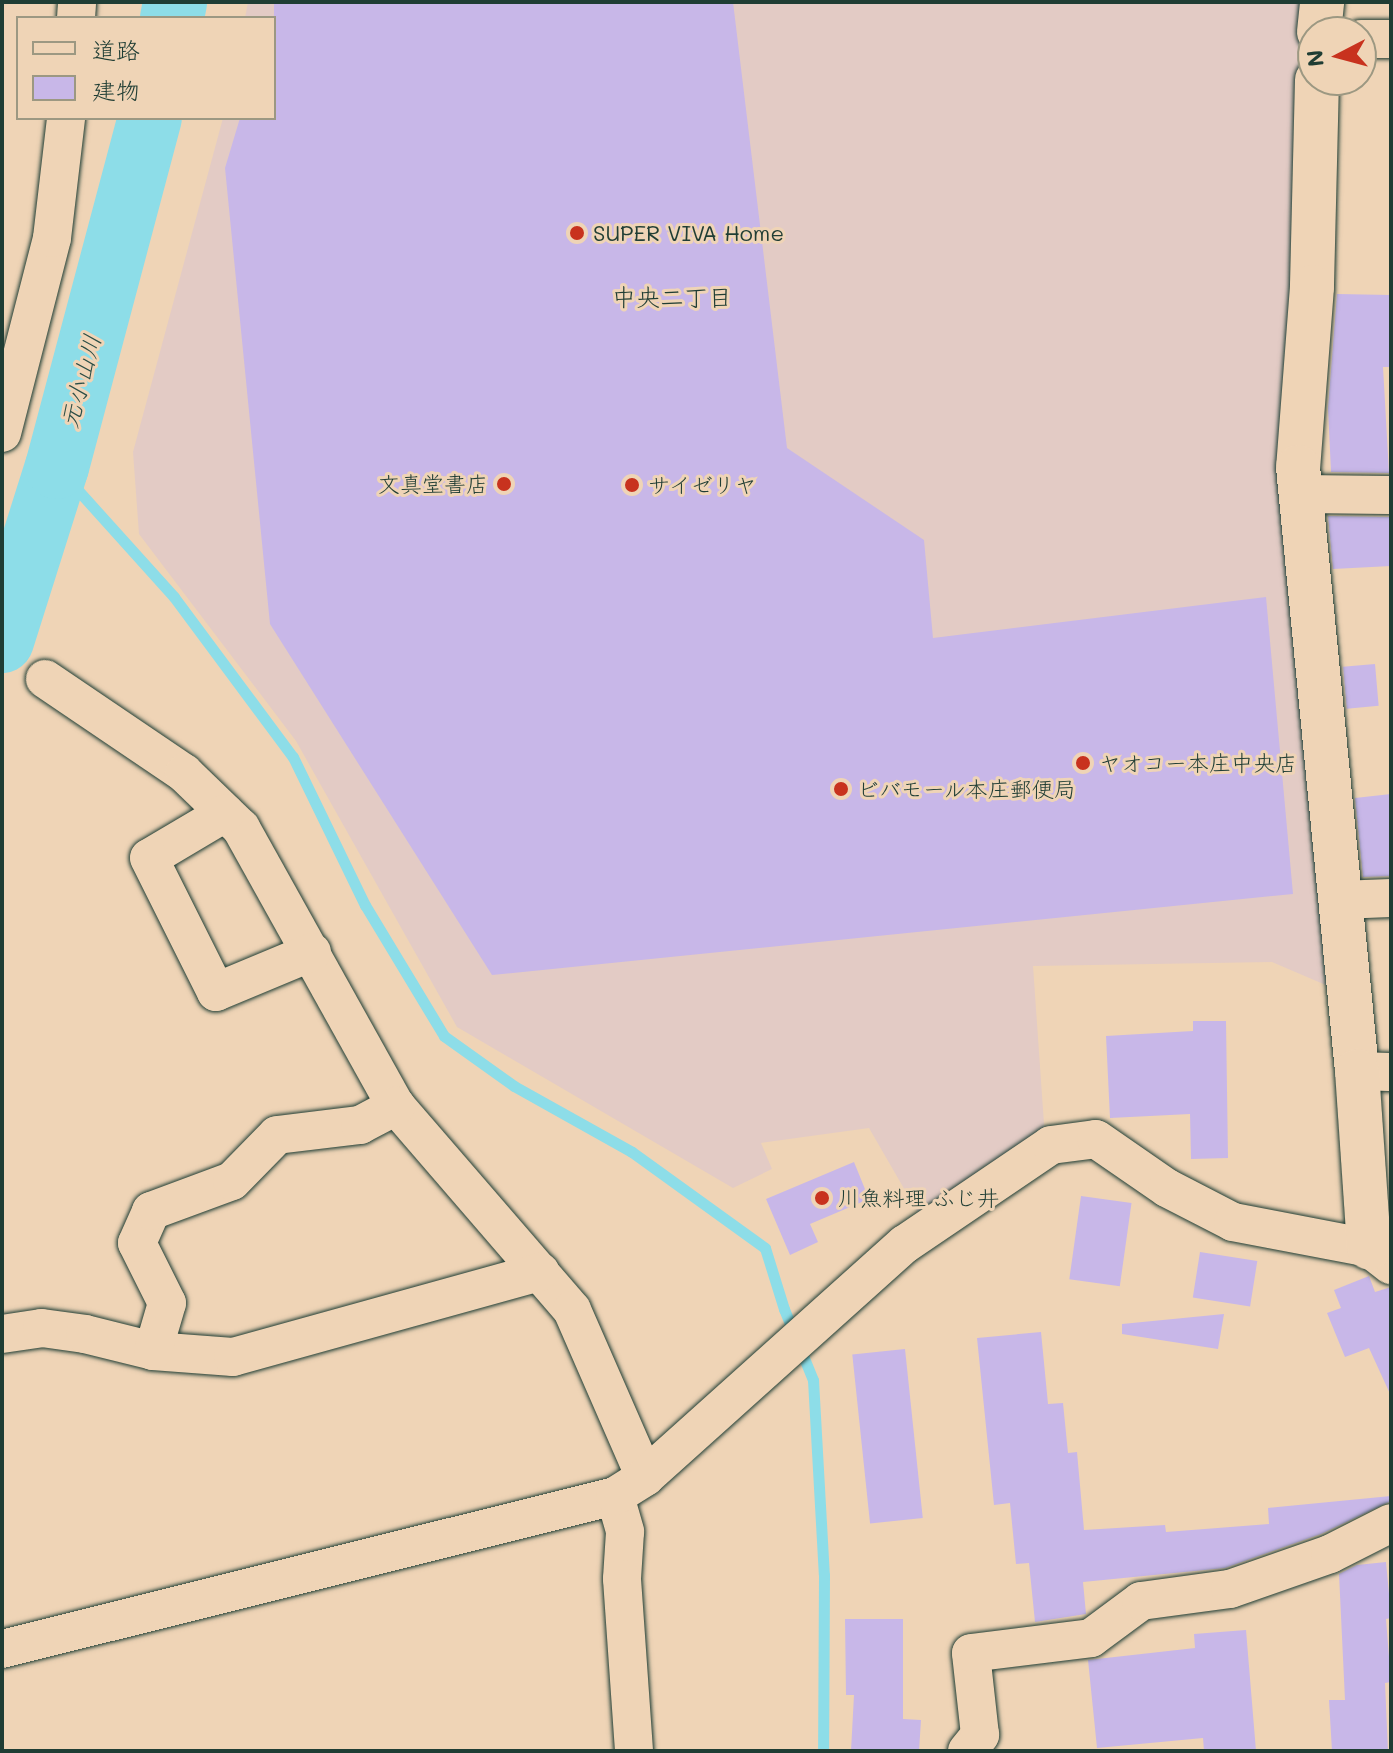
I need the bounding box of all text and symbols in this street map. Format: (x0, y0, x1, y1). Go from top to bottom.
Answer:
legend (16, 16, 276, 120)
north arrow (1297, 16, 1377, 96)
text: 道路 (92, 34, 140, 65)
text: N (1299, 49, 1330, 68)
text: 建物 (92, 74, 140, 105)
place label: SUPER VIVA Home (593, 220, 784, 246)
marker: SUPER VIVA Home (568, 224, 586, 242)
district label: 中央二丁目 (612, 283, 732, 311)
water label: 元小山川 (54, 331, 106, 431)
place label: 文真堂書店 (378, 471, 488, 497)
place label: サイゼリヤ (648, 472, 758, 498)
marker: 文真堂書店 (495, 475, 513, 493)
marker: サイゼリヤ (623, 476, 641, 494)
place label: ヤオコー本庄中央店 (1099, 750, 1297, 776)
marker: ヤオコー本庄中央店 (1074, 754, 1092, 772)
place label: ビバモール本庄郵便局 (857, 776, 1077, 802)
marker: ビバモール本庄郵便局 (832, 780, 850, 798)
place label: 川魚料理 ふじ井 (838, 1185, 999, 1211)
marker: 川魚料理 ふじ井 (813, 1189, 831, 1207)

